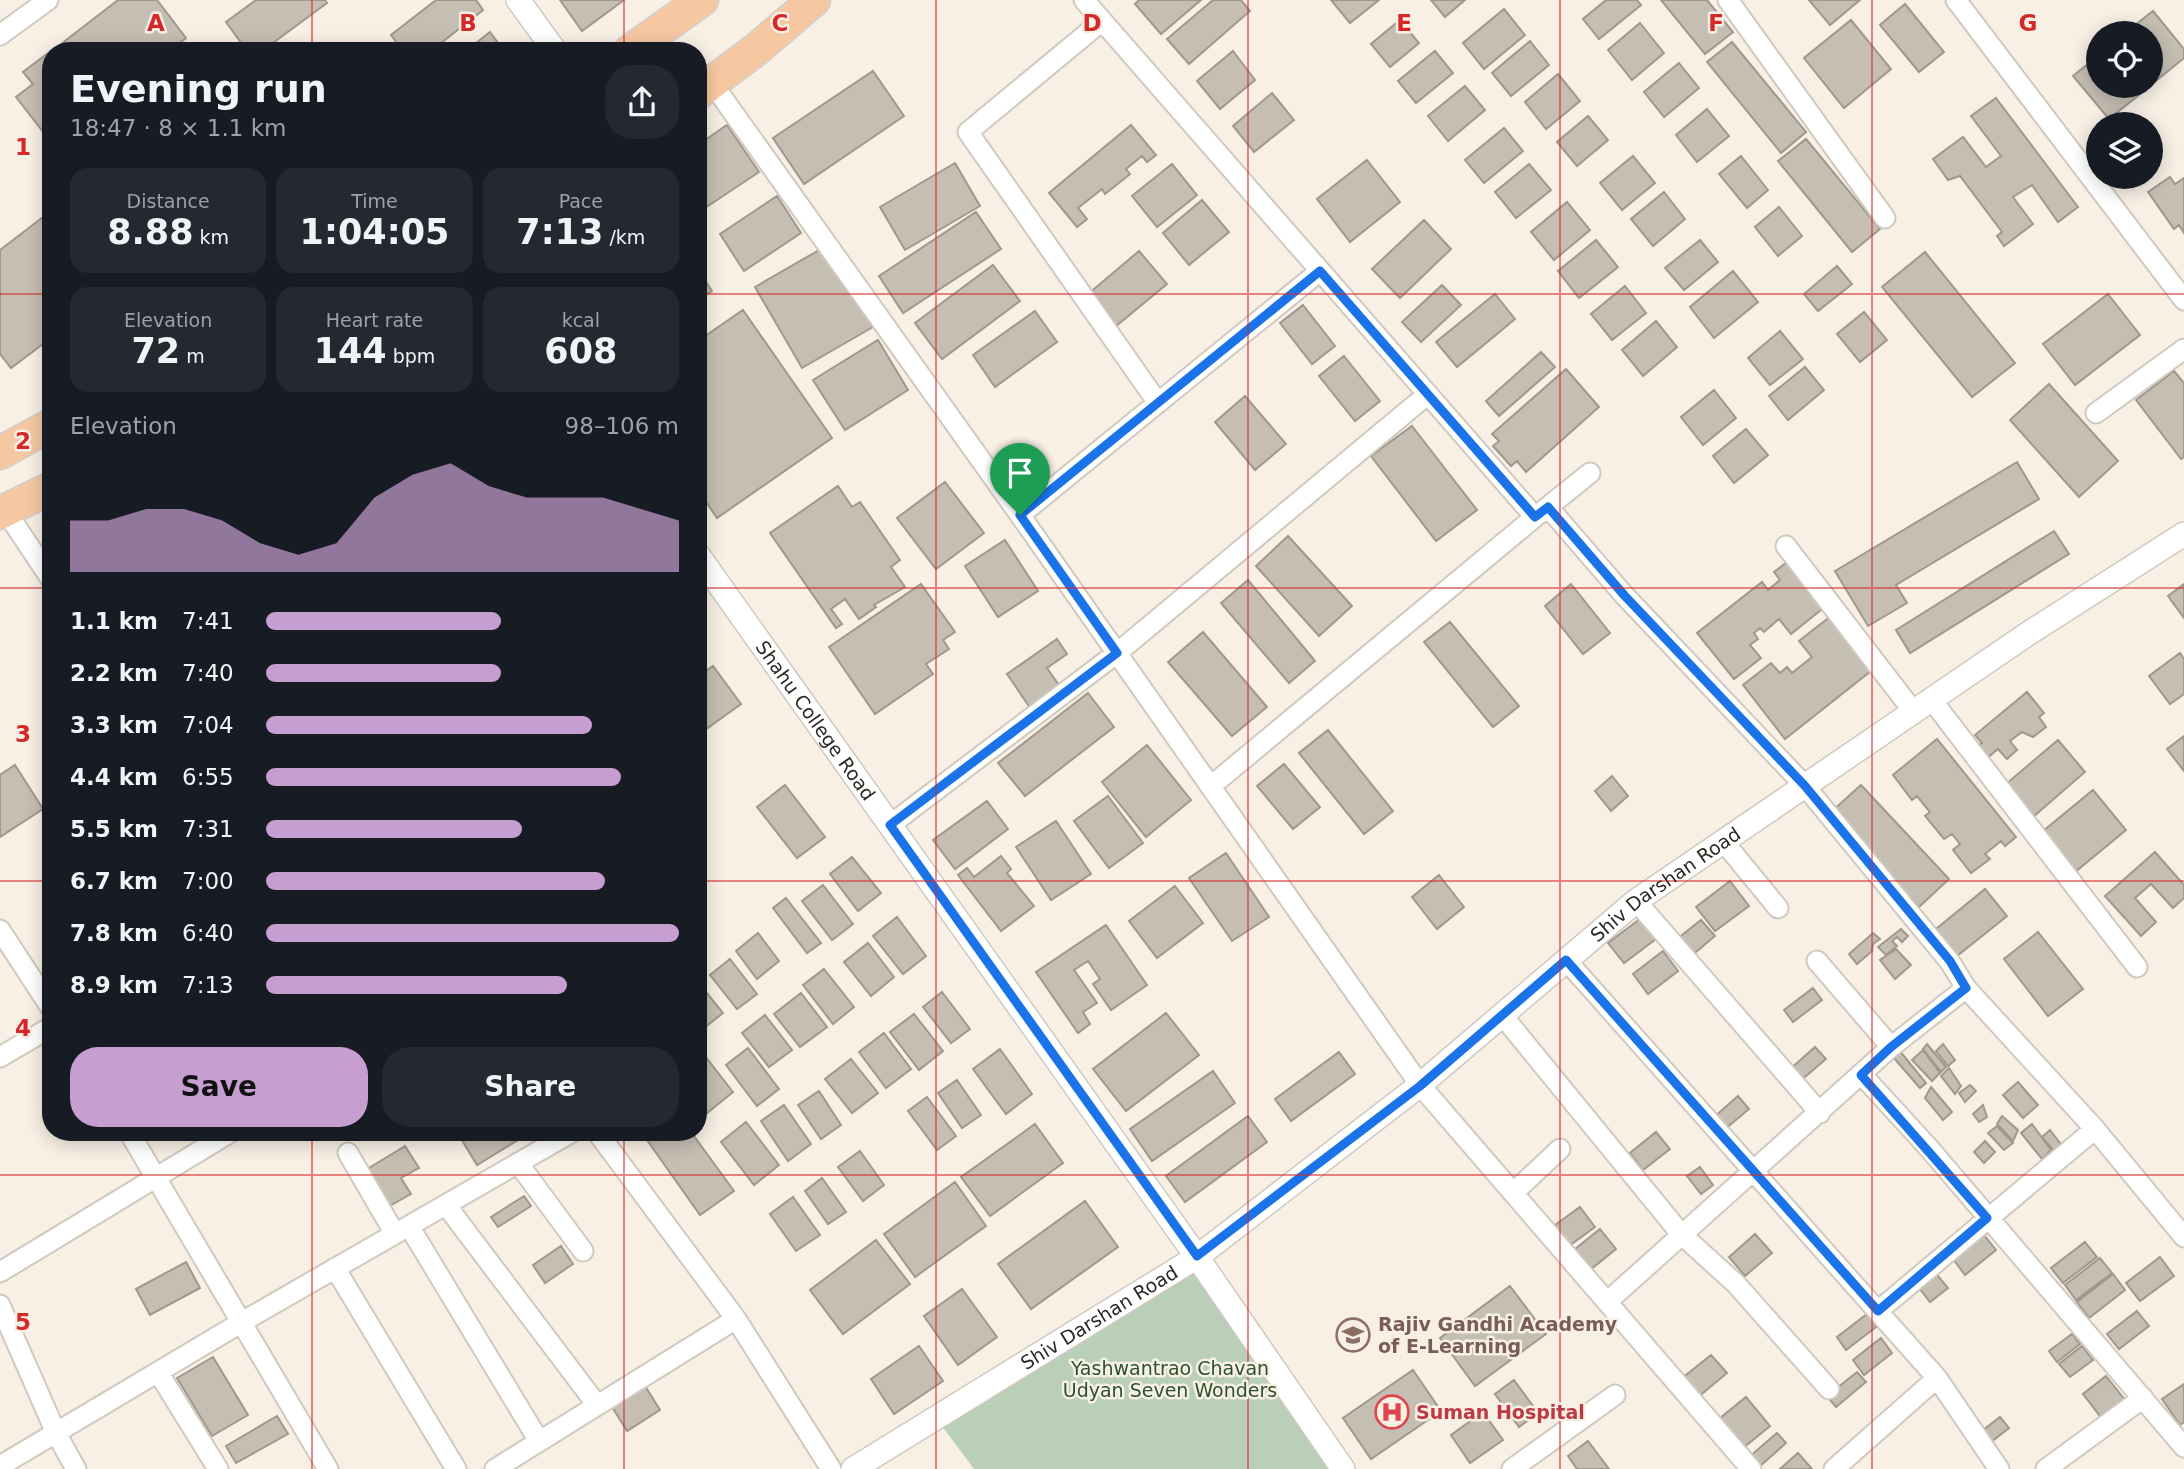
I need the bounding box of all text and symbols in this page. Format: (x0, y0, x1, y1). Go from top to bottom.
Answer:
text: A (147, 10, 165, 36)
text: B (459, 10, 477, 36)
text: C (772, 10, 788, 36)
text: D (1082, 10, 1102, 36)
text: E (1396, 10, 1412, 36)
text: F (1708, 10, 1724, 36)
text: G (2019, 10, 2037, 36)
map controls (2086, 21, 2163, 189)
button: locate (2086, 21, 2163, 98)
button: share (605, 65, 679, 139)
text: Evening run (70, 67, 327, 111)
button: layers (2086, 112, 2163, 189)
text: 18:47 · 8 × 1.1 km (70, 115, 286, 141)
text: 1 (15, 134, 31, 160)
text: Distance (127, 190, 210, 212)
text: Time (351, 190, 398, 212)
text: Pace (559, 190, 603, 212)
text: 8.88 (107, 212, 194, 252)
text: 1:04:05 (300, 212, 449, 252)
text: 7:13 (516, 212, 603, 252)
text: km (194, 226, 229, 248)
text: /km (603, 226, 645, 248)
text: Elevation (124, 309, 212, 331)
text: Heart rate (326, 309, 423, 331)
text: kcal (562, 309, 600, 331)
text: 72 (132, 331, 180, 371)
text: 144 (314, 331, 387, 371)
text: 608 (544, 331, 617, 371)
text: m (180, 345, 205, 367)
text: bpm (387, 345, 435, 367)
text: Elevation (70, 413, 177, 439)
text: 98–106 m (565, 413, 679, 439)
text: 2 (15, 428, 31, 454)
pin (990, 443, 1050, 515)
icon: arrive (1001, 454, 1039, 492)
text: 1.1 km (70, 608, 158, 634)
text: 7:41 (182, 608, 234, 634)
street label: Shahu College Road (751, 636, 880, 805)
text: 2.2 km (70, 660, 158, 686)
text: 7:40 (182, 660, 234, 686)
text: 3.3 km (70, 712, 158, 738)
text: 7:04 (182, 712, 234, 738)
text: 3 (15, 721, 31, 747)
text: 4.4 km (70, 764, 158, 790)
text: 6:55 (182, 764, 234, 790)
text: 5.5 km (70, 816, 158, 842)
text: 7:31 (182, 816, 234, 842)
street label: Shiv Darshan Road (1586, 822, 1744, 946)
text: 6.7 km (70, 868, 158, 894)
text: 7:00 (182, 868, 234, 894)
text: 7.8 km (70, 920, 158, 946)
text: 6:40 (182, 920, 234, 946)
text: 8.9 km (70, 972, 158, 998)
text: 7:13 (182, 972, 234, 998)
text: 4 (15, 1015, 31, 1041)
button: Save (70, 1047, 368, 1127)
button: Share (382, 1047, 679, 1127)
street label: Shiv Darshan Road (1017, 1261, 1182, 1374)
text: 5 (15, 1309, 31, 1335)
place label: Rajiv Gandhi Academy of E-Learning (1378, 1313, 1618, 1357)
school or university icon: Rajiv Gandhi Academy of E-Learning (1334, 1316, 1372, 1354)
park label: Yashwantrao Chavan Udyan Seven Wonders (1063, 1357, 1277, 1401)
hospital icon: Suman Hospital (1373, 1393, 1411, 1431)
place label: Suman Hospital (1416, 1401, 1585, 1423)

